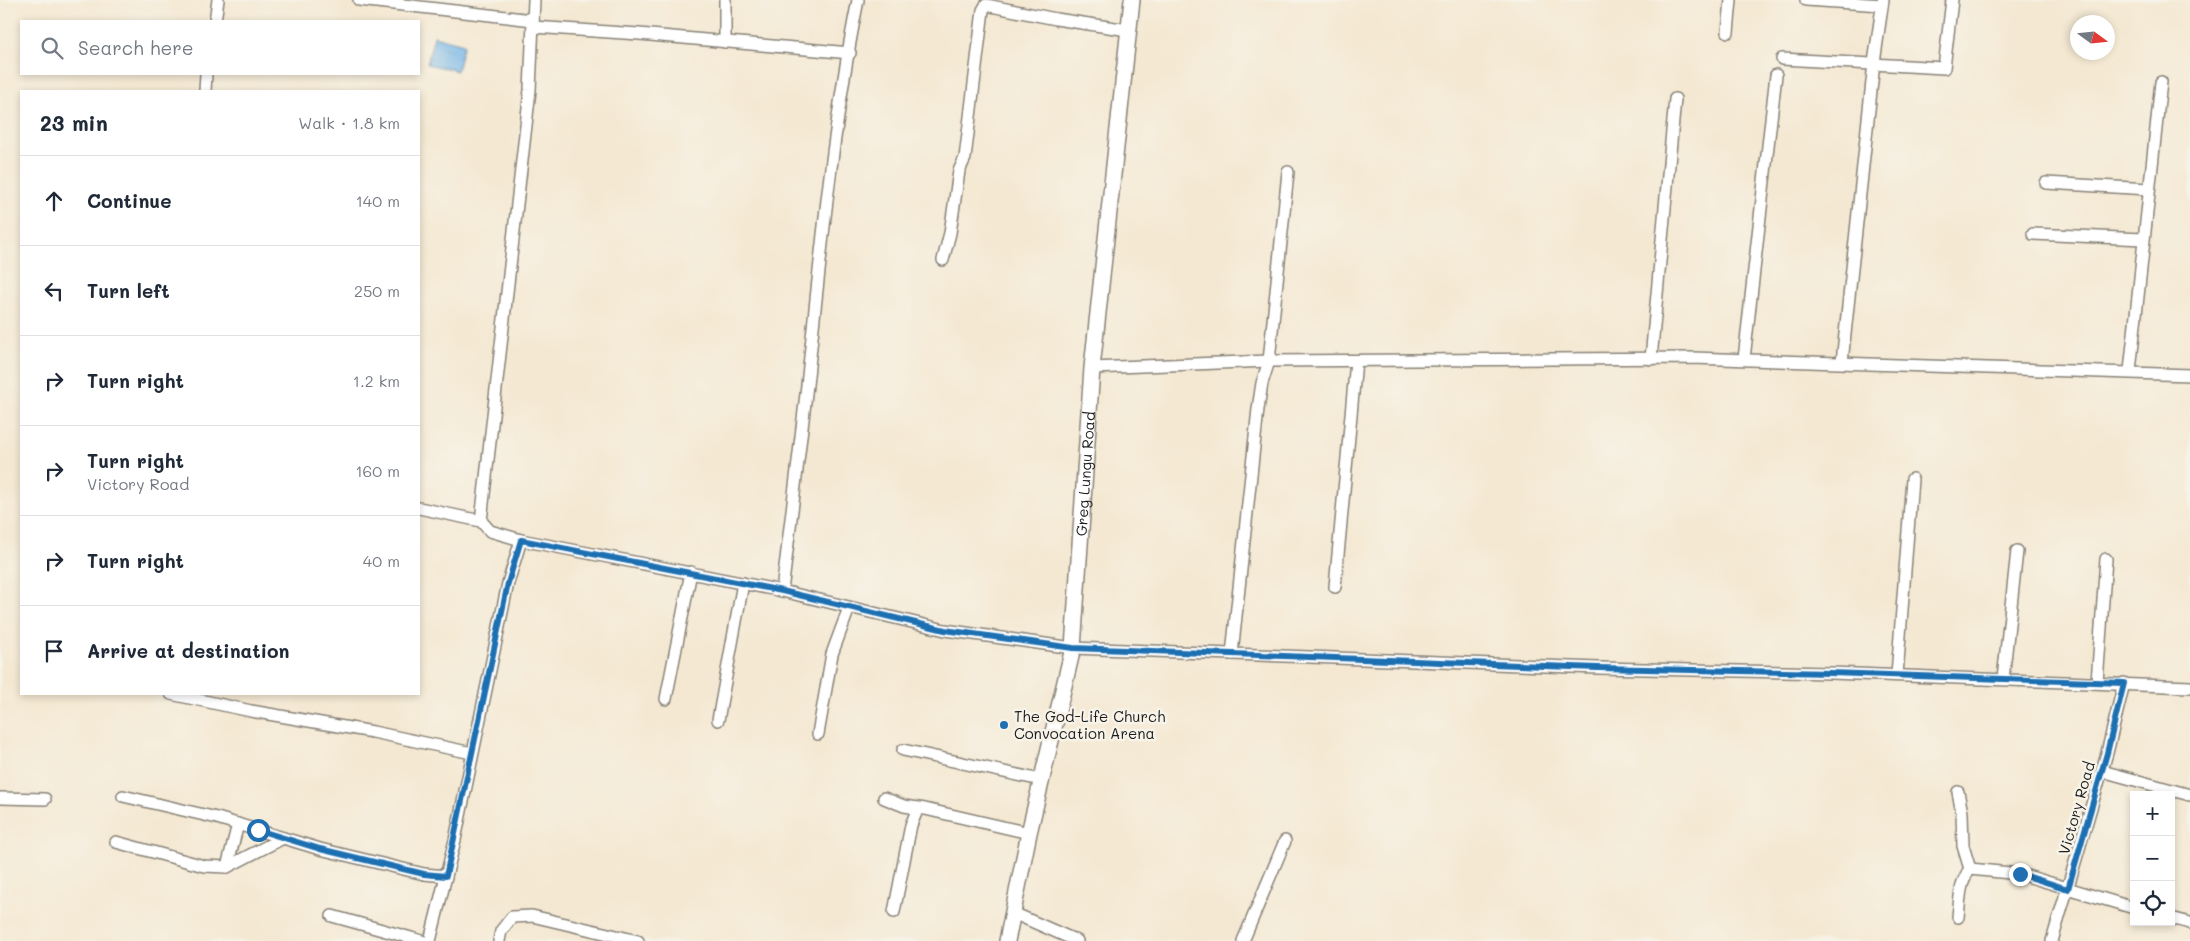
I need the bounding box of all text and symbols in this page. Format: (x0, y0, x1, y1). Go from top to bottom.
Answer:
north arrow (2070, 15, 2115, 60)
search box (20, 20, 420, 75)
icon: search (38, 34, 66, 62)
text: Search here (78, 35, 194, 60)
text: 23 min (40, 109, 108, 136)
text: Walk · 1.8 km (298, 112, 400, 133)
icon: ahead (40, 187, 68, 215)
text: Continue (87, 188, 172, 213)
text: 140 m (356, 190, 400, 211)
icon: left (40, 277, 68, 305)
text: Turn left (87, 278, 170, 303)
text: 250 m (354, 280, 400, 301)
icon: right (40, 367, 68, 395)
text: Turn right (87, 368, 184, 393)
text: 1.2 km (353, 370, 400, 391)
street label: Greg Lungu Road (1071, 411, 1099, 537)
text: Turn right (87, 448, 184, 473)
icon: right (40, 457, 68, 485)
text: 160 m (355, 460, 400, 481)
text: Victory Road (87, 473, 189, 494)
icon: right (40, 547, 68, 575)
text: Turn right (87, 548, 184, 573)
text: 40 m (363, 550, 400, 571)
icon: arrive (40, 637, 68, 665)
text: Arrive at destination (87, 638, 290, 663)
place label: The God-Life Church Convocation Arena (1014, 706, 1165, 743)
marker: The God-Life Church Convocation Arena (998, 719, 1010, 731)
street label: Victory Road (2053, 759, 2099, 857)
map controls (2130, 791, 2175, 926)
button: + (2130, 791, 2175, 836)
route start (247, 819, 270, 842)
button: − (2130, 836, 2175, 881)
route end (2009, 863, 2032, 886)
button: locate (2130, 881, 2175, 926)

